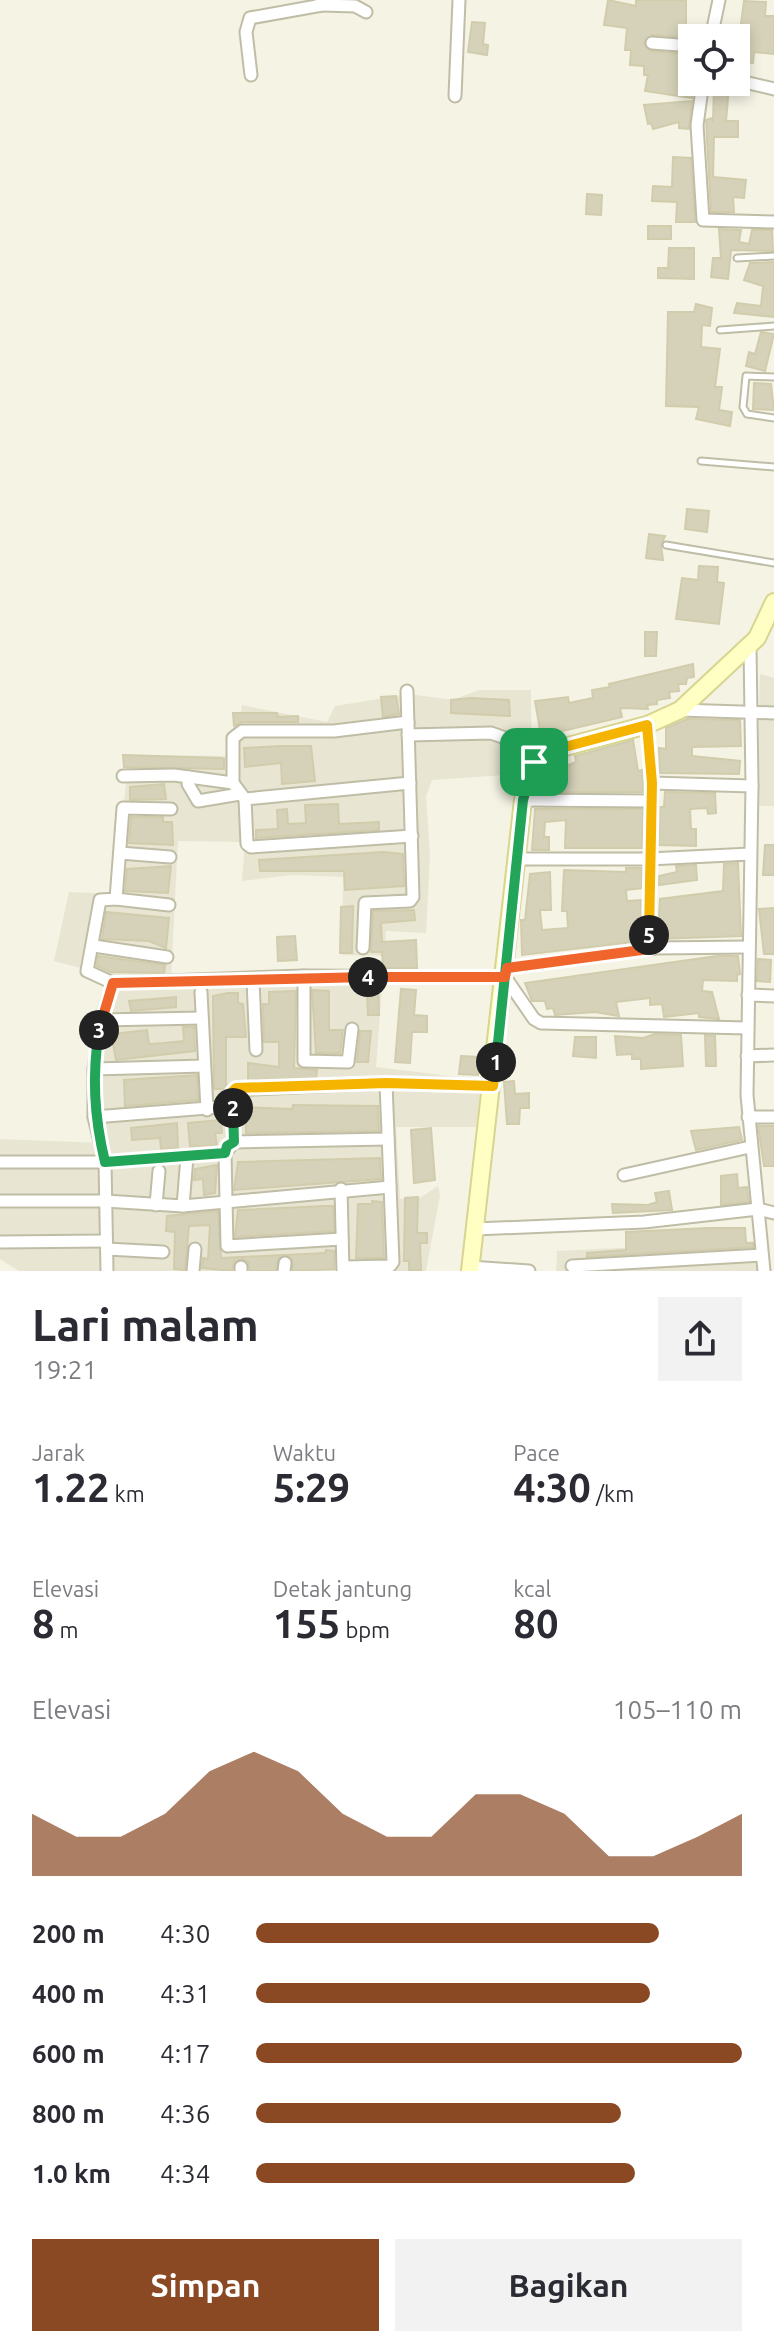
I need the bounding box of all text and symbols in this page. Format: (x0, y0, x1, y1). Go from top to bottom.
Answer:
map controls (678, 24, 750, 96)
button: locate (678, 24, 750, 96)
pin (500, 728, 568, 796)
icon: arrive (512, 740, 556, 784)
pin: 5 (629, 915, 669, 955)
text: 5 (643, 922, 655, 947)
pin: 4 (348, 957, 388, 997)
text: 4 (362, 964, 374, 989)
pin: 3 (79, 1010, 119, 1050)
text: 3 (93, 1017, 105, 1042)
pin: 1 (476, 1042, 516, 1082)
text: 1 (490, 1049, 502, 1074)
pin: 2 (213, 1088, 253, 1128)
text: 2 (227, 1095, 239, 1120)
button: share (658, 1297, 742, 1381)
text: Lari malam (32, 1300, 259, 1349)
text: 19:21 (32, 1355, 97, 1384)
text: Jarak (32, 1440, 85, 1465)
text: Waktu (273, 1440, 336, 1465)
text: Pace (513, 1440, 560, 1465)
text: 1.22 (32, 1465, 110, 1510)
text: 5:29 (273, 1465, 350, 1510)
text: 4:30 (513, 1465, 591, 1510)
text: km (110, 1481, 145, 1506)
text: /km (591, 1481, 634, 1506)
text: Elevasi (32, 1576, 99, 1601)
text: Detak jantung (273, 1576, 412, 1601)
text: kcal (513, 1576, 551, 1601)
text: 8 (32, 1601, 55, 1646)
text: 155 (273, 1601, 340, 1646)
text: 80 (513, 1601, 558, 1646)
text: m (55, 1617, 79, 1642)
text: bpm (340, 1617, 390, 1642)
text: Elevasi (32, 1695, 111, 1724)
text: 105–110 m (613, 1695, 742, 1724)
text: 200 m (32, 1919, 105, 1948)
text: 4:30 (160, 1919, 210, 1948)
text: 400 m (32, 1979, 105, 2008)
text: 4:31 (160, 1979, 210, 2008)
text: 600 m (32, 2039, 105, 2068)
text: 4:17 (160, 2039, 210, 2068)
text: 800 m (32, 2099, 105, 2128)
text: 4:36 (160, 2099, 210, 2128)
text: 1.0 km (32, 2159, 111, 2188)
text: 4:34 (160, 2159, 210, 2188)
button: Simpan (32, 2239, 379, 2331)
button: Bagikan (395, 2239, 742, 2331)

